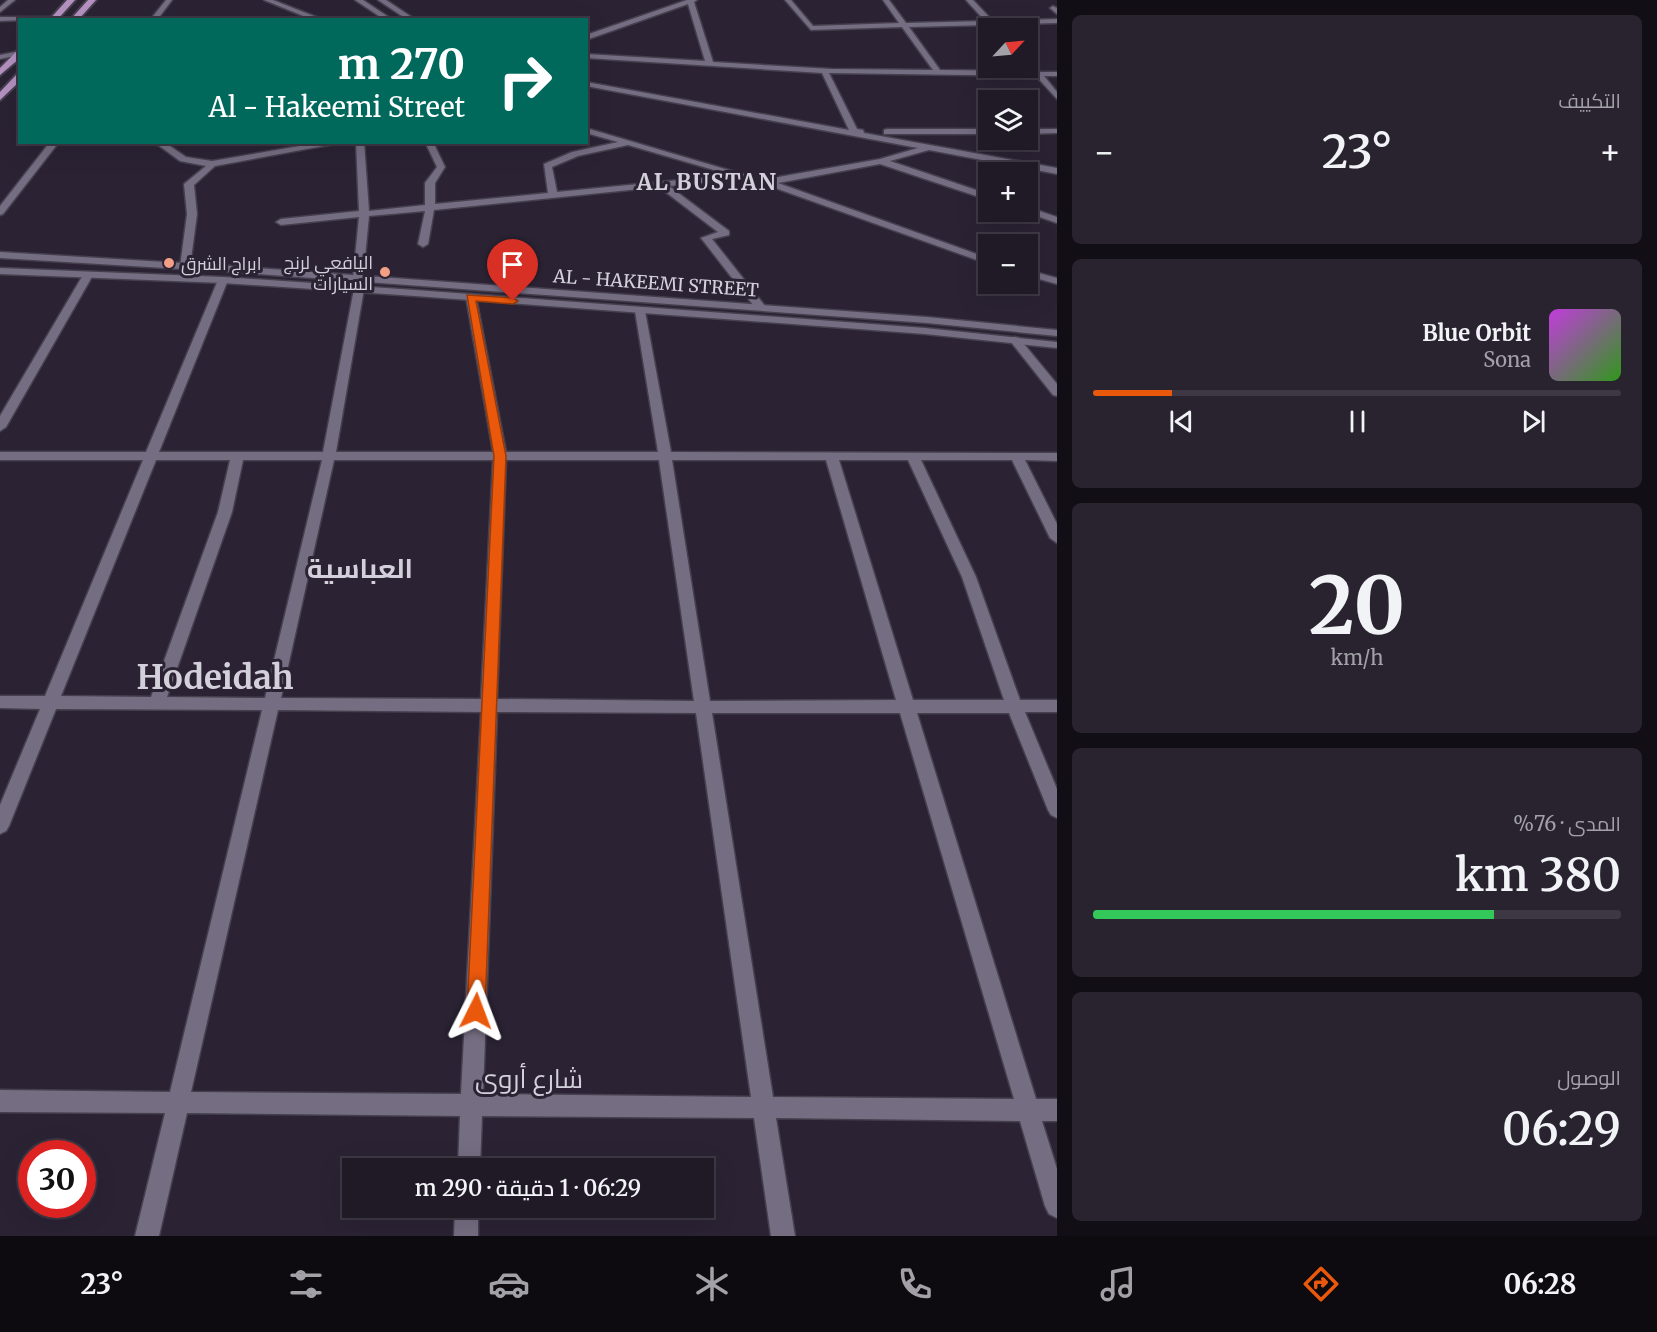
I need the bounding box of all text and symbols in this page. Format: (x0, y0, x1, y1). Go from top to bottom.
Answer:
north arrow (978, 18, 1038, 78)
map controls (978, 18, 1038, 294)
text: 270 m (338, 38, 465, 90)
icon: right (486, 42, 564, 120)
text: التكييف (1558, 88, 1621, 113)
text: Al - Hakeemi Street (208, 90, 465, 124)
button: layers (978, 90, 1038, 150)
text: 23° (1322, 124, 1392, 180)
text: − (1093, 132, 1115, 173)
text: + (1599, 132, 1621, 173)
button: + (978, 162, 1038, 222)
district label: AL BUSTAN (636, 168, 777, 196)
button: − (978, 234, 1038, 294)
pin (487, 239, 538, 301)
icon: arrive (496, 248, 529, 281)
place label: اليافعي لرنج السيارات (284, 251, 373, 295)
place label: ابراج الشرق (181, 252, 262, 276)
marker: ابراج الشرق (162, 256, 176, 270)
street label: AL - HAKEEMI STREET (551, 264, 760, 302)
marker: اليافعي لرنج السيارات (378, 265, 392, 279)
text: Blue Orbit (1422, 319, 1531, 347)
text: Sona (1483, 347, 1531, 372)
icon: previous (1165, 405, 1198, 438)
icon: pause (1341, 405, 1374, 438)
icon: next (1517, 405, 1550, 438)
district label: العباسية (307, 551, 413, 585)
text: 20 (1309, 557, 1405, 655)
text: km/h (1331, 645, 1383, 670)
district label: Hodeidah (136, 657, 294, 698)
text: المدى · 76% (1513, 811, 1621, 836)
text: 380 km (1455, 847, 1621, 903)
position arrow (444, 979, 508, 1043)
street label: شارع أروى (475, 1062, 583, 1096)
text: الوصول (1557, 1065, 1621, 1090)
text: 06:29 (1502, 1101, 1621, 1157)
speed limit sign: 30 (18, 1140, 96, 1218)
text: 06:29 · 1 دقيقة · 290 m (415, 1174, 641, 1202)
icon: filters (285, 1263, 327, 1305)
icon: car (488, 1263, 530, 1305)
icon: climate (691, 1263, 733, 1305)
icon: phone (894, 1263, 936, 1305)
icon: music (1097, 1263, 1139, 1305)
icon: directions (1300, 1263, 1342, 1305)
text: 23° (81, 1267, 123, 1301)
text: 06:28 (1504, 1267, 1576, 1301)

